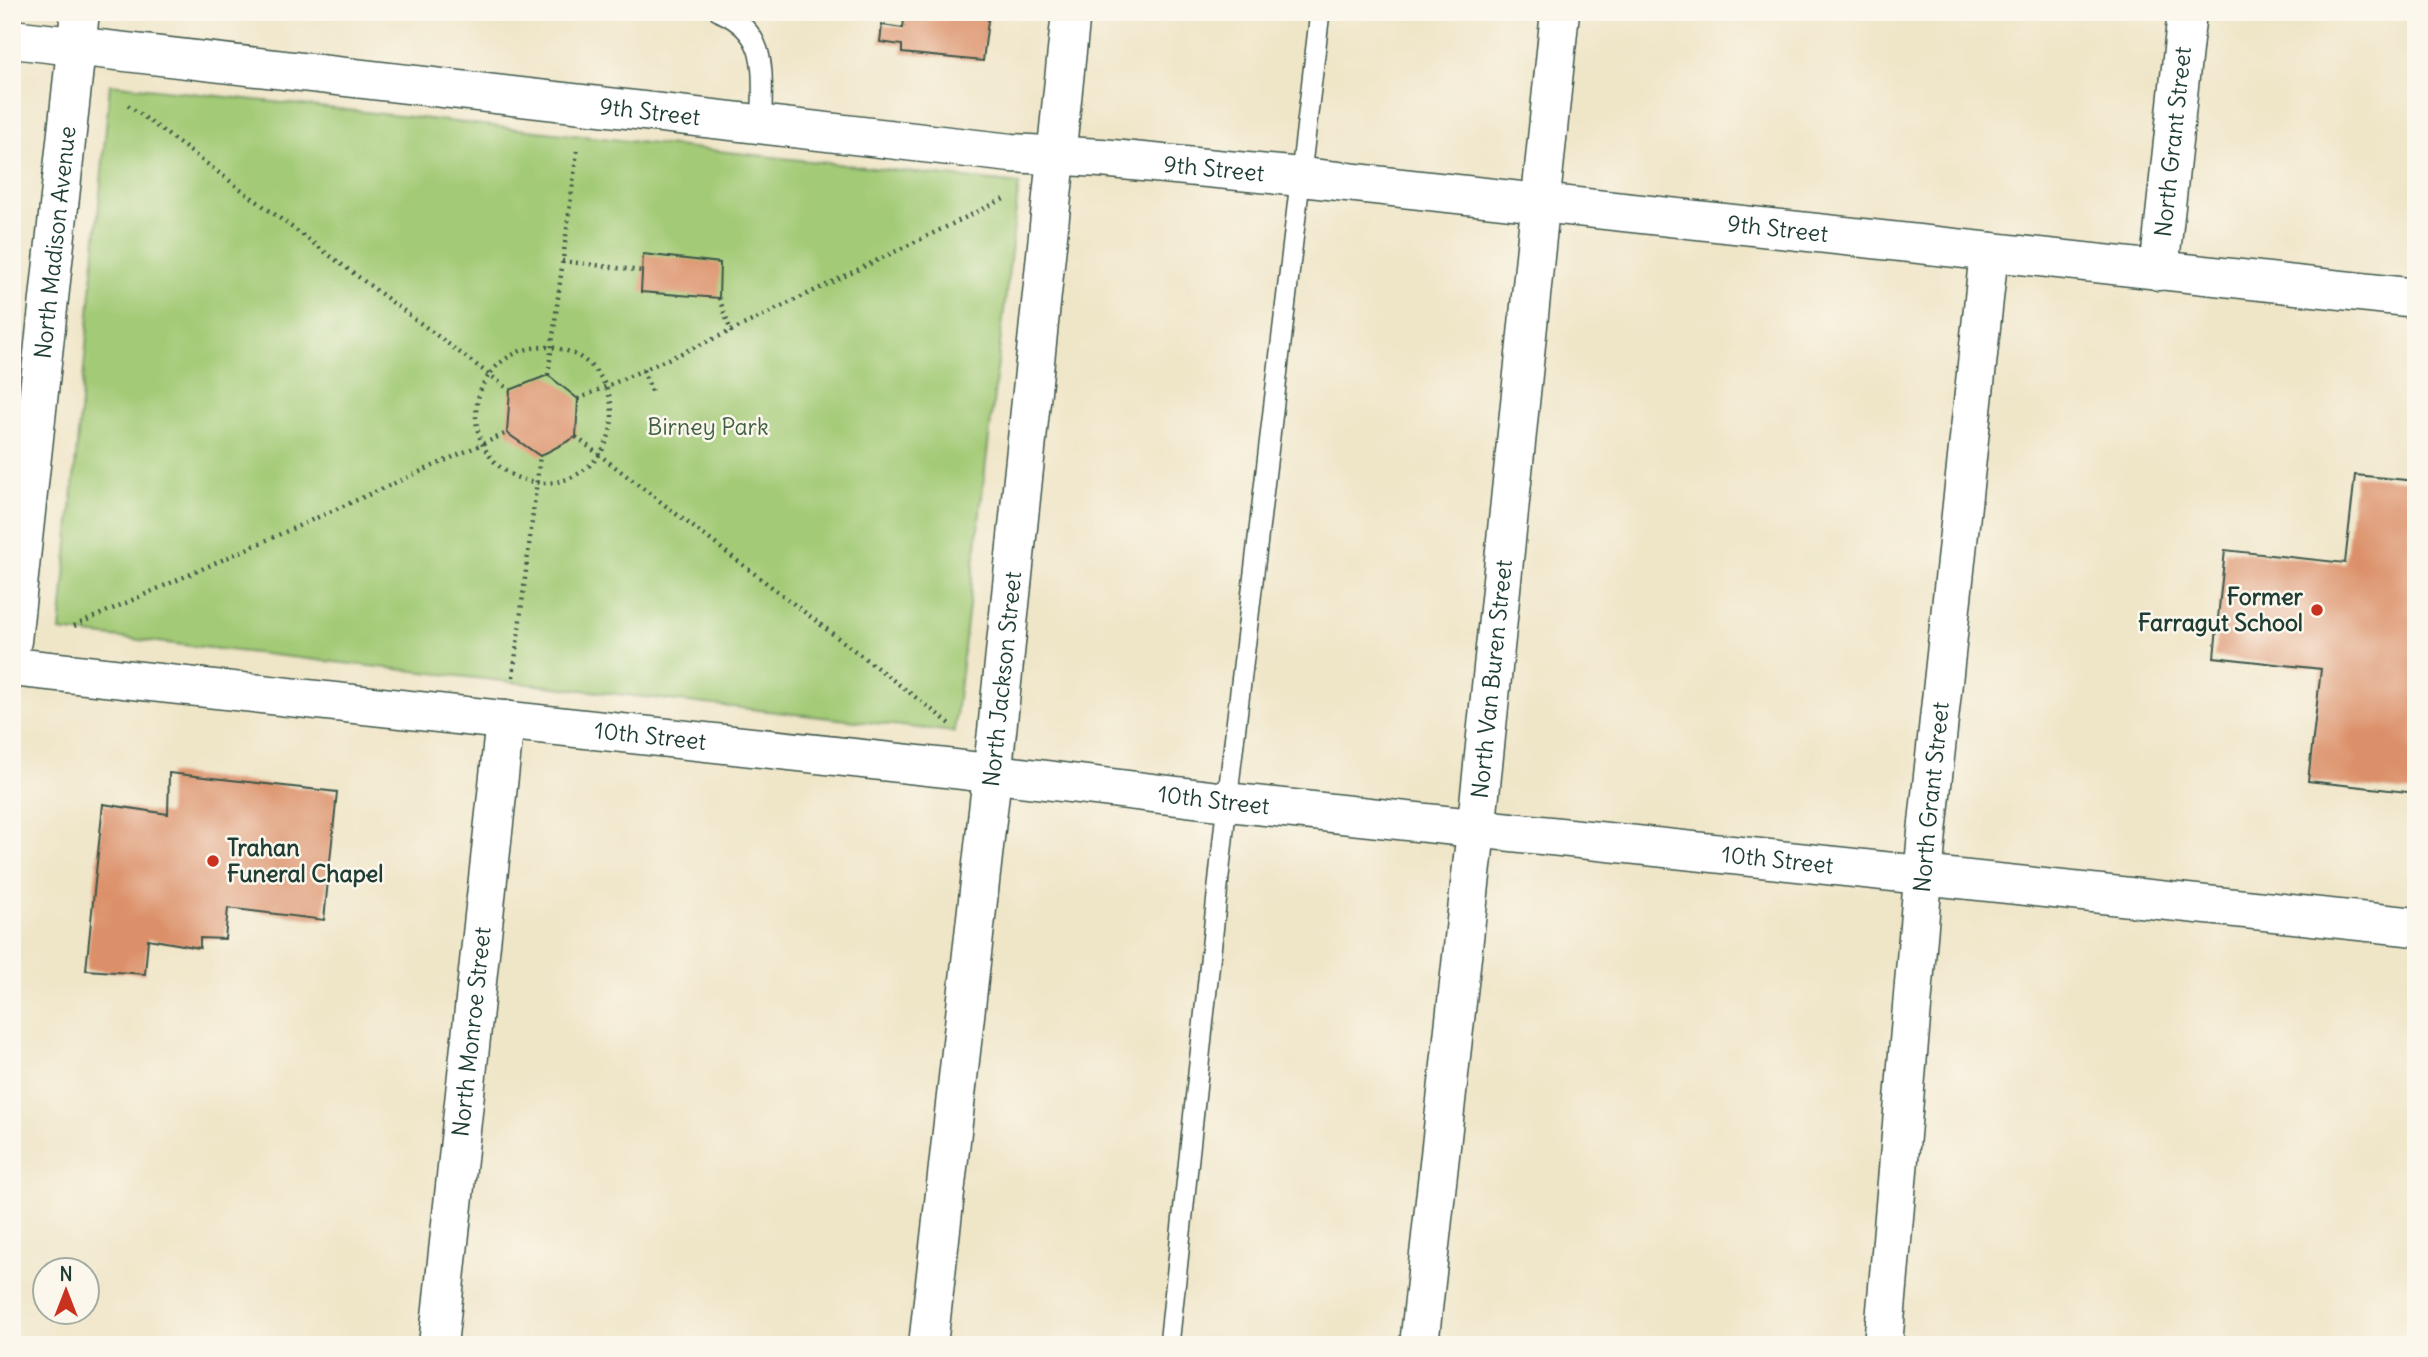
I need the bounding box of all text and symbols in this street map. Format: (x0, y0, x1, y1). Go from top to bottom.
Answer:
street label: North Grant Street (2148, 45, 2197, 238)
street label: 9th Street (598, 91, 702, 131)
street label: North Madison Avenue (28, 124, 82, 360)
street label: 9th Street (1162, 149, 1266, 187)
street label: 9th Street (1726, 208, 1830, 248)
park label: Birney Park (647, 412, 769, 441)
street label: North Van Buren Street (1465, 558, 1518, 800)
street label: North Jackson Street (976, 570, 1027, 788)
place label: Former Farragut School (2138, 582, 2304, 637)
marker: Former Farragut School (2309, 602, 2325, 618)
street label: North Grant Street (1907, 700, 1955, 893)
street label: 10th Street (593, 715, 708, 756)
street label: 10th Street (1156, 779, 1271, 820)
place label: Trahan Funeral Chapel (227, 833, 383, 888)
street label: 10th Street (1720, 839, 1835, 880)
marker: Trahan Funeral Chapel (205, 853, 221, 869)
street label: North Monroe Street (445, 925, 497, 1138)
north arrow (32, 1256, 102, 1326)
text: N (59, 1262, 73, 1286)

